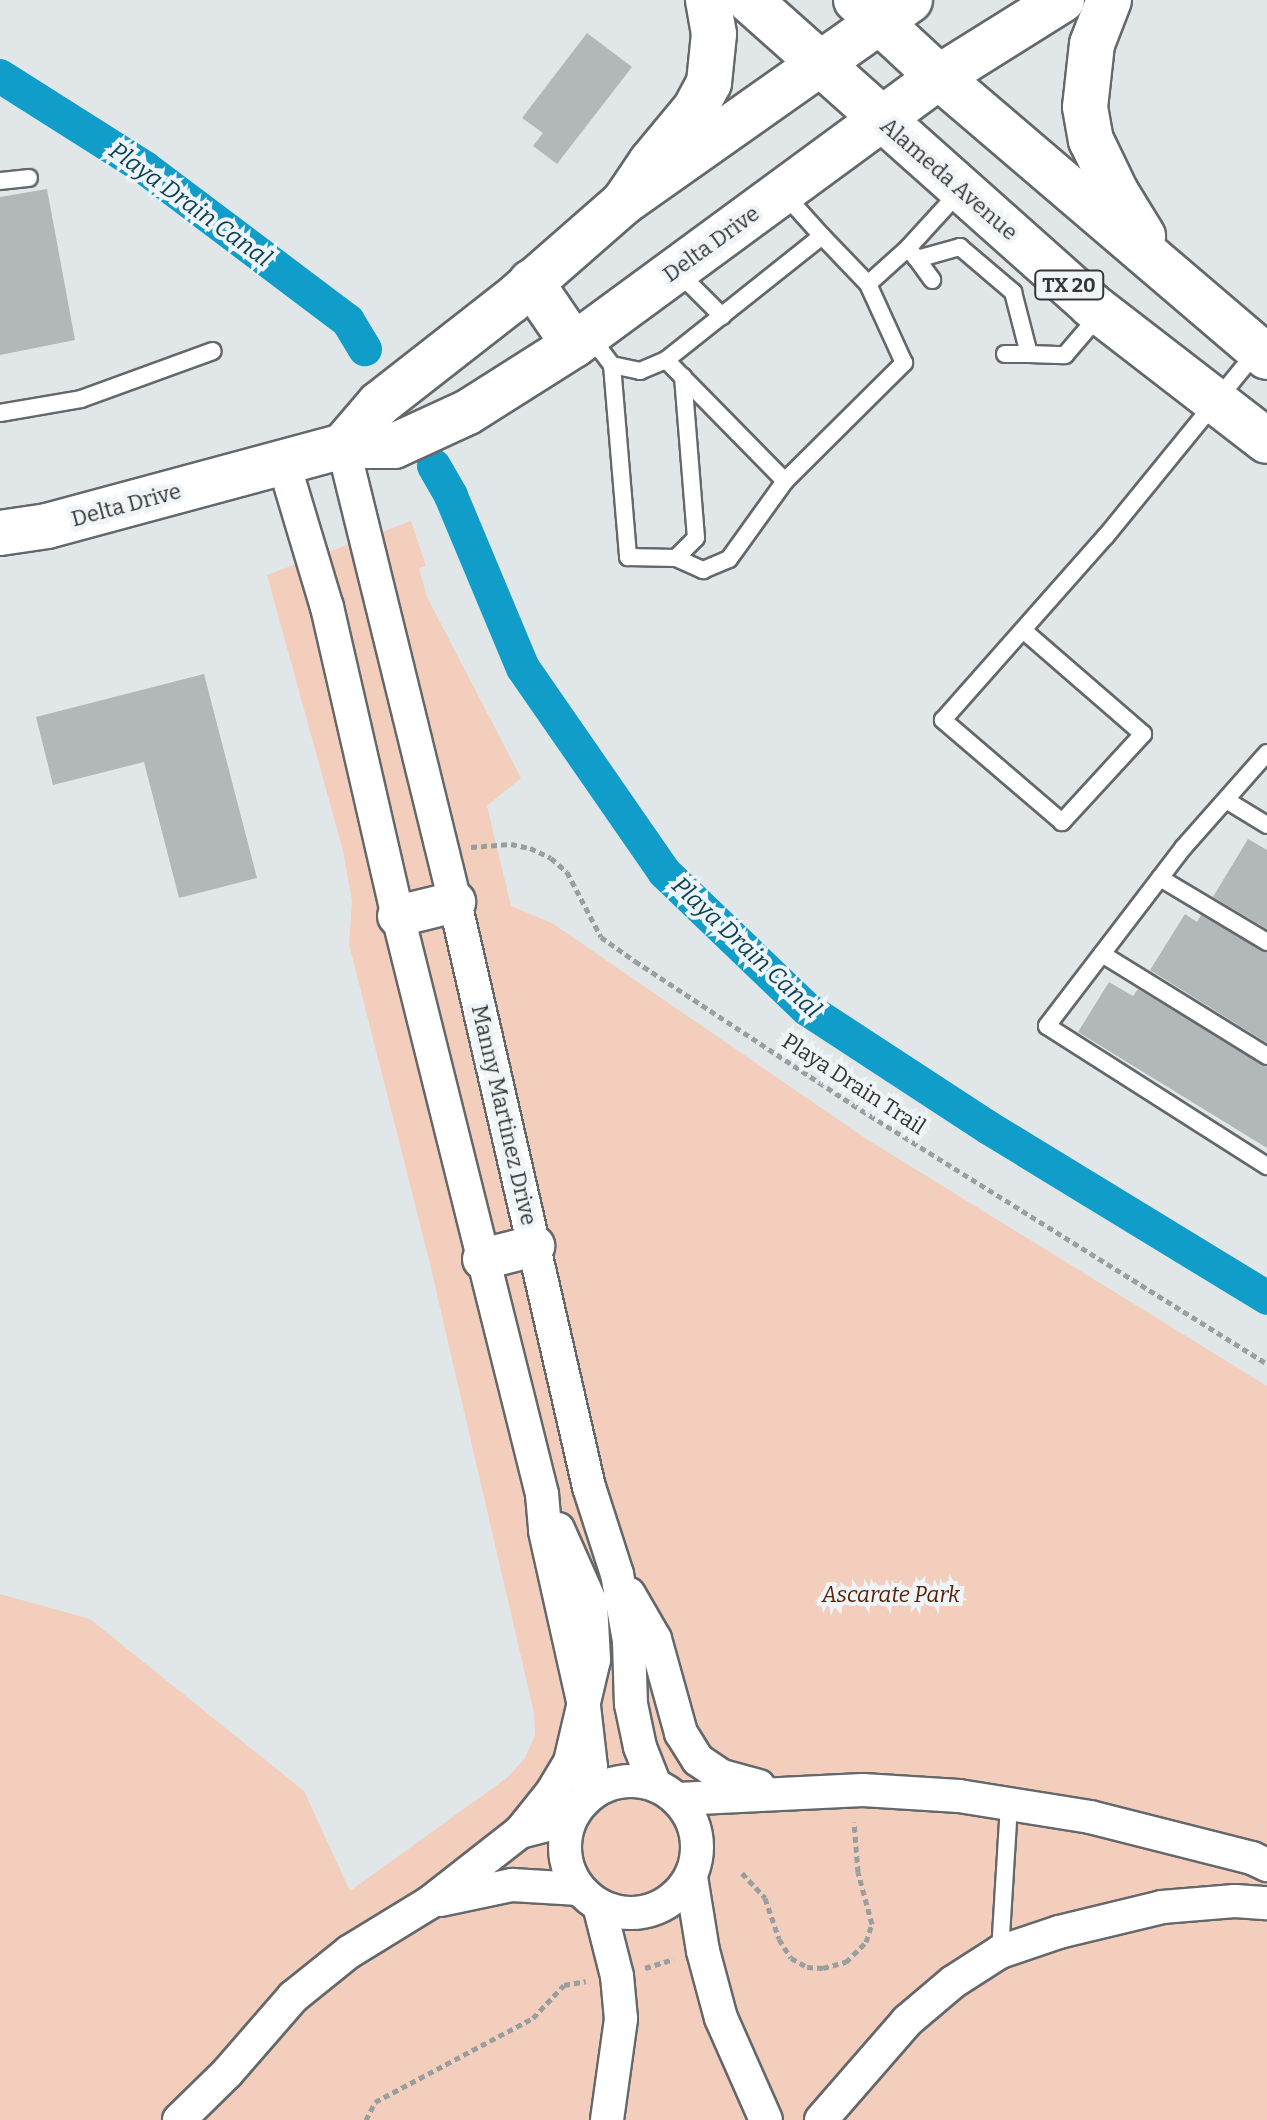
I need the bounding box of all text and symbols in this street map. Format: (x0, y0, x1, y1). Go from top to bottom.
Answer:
street label: Alameda Avenue (875, 112, 1023, 246)
water label: Playa Drain Canal (103, 137, 277, 273)
street label: Delta Drive (658, 200, 764, 288)
road number: TX 20 (1033, 269, 1105, 301)
street label: Delta Drive (68, 478, 184, 532)
water label: Playa Drain Canal (665, 872, 827, 1024)
street label: Manny Martinez Drive (466, 1002, 542, 1228)
street label: Playa Drain Trail (777, 1028, 931, 1140)
park label: Ascarate Park (822, 1582, 960, 1608)

